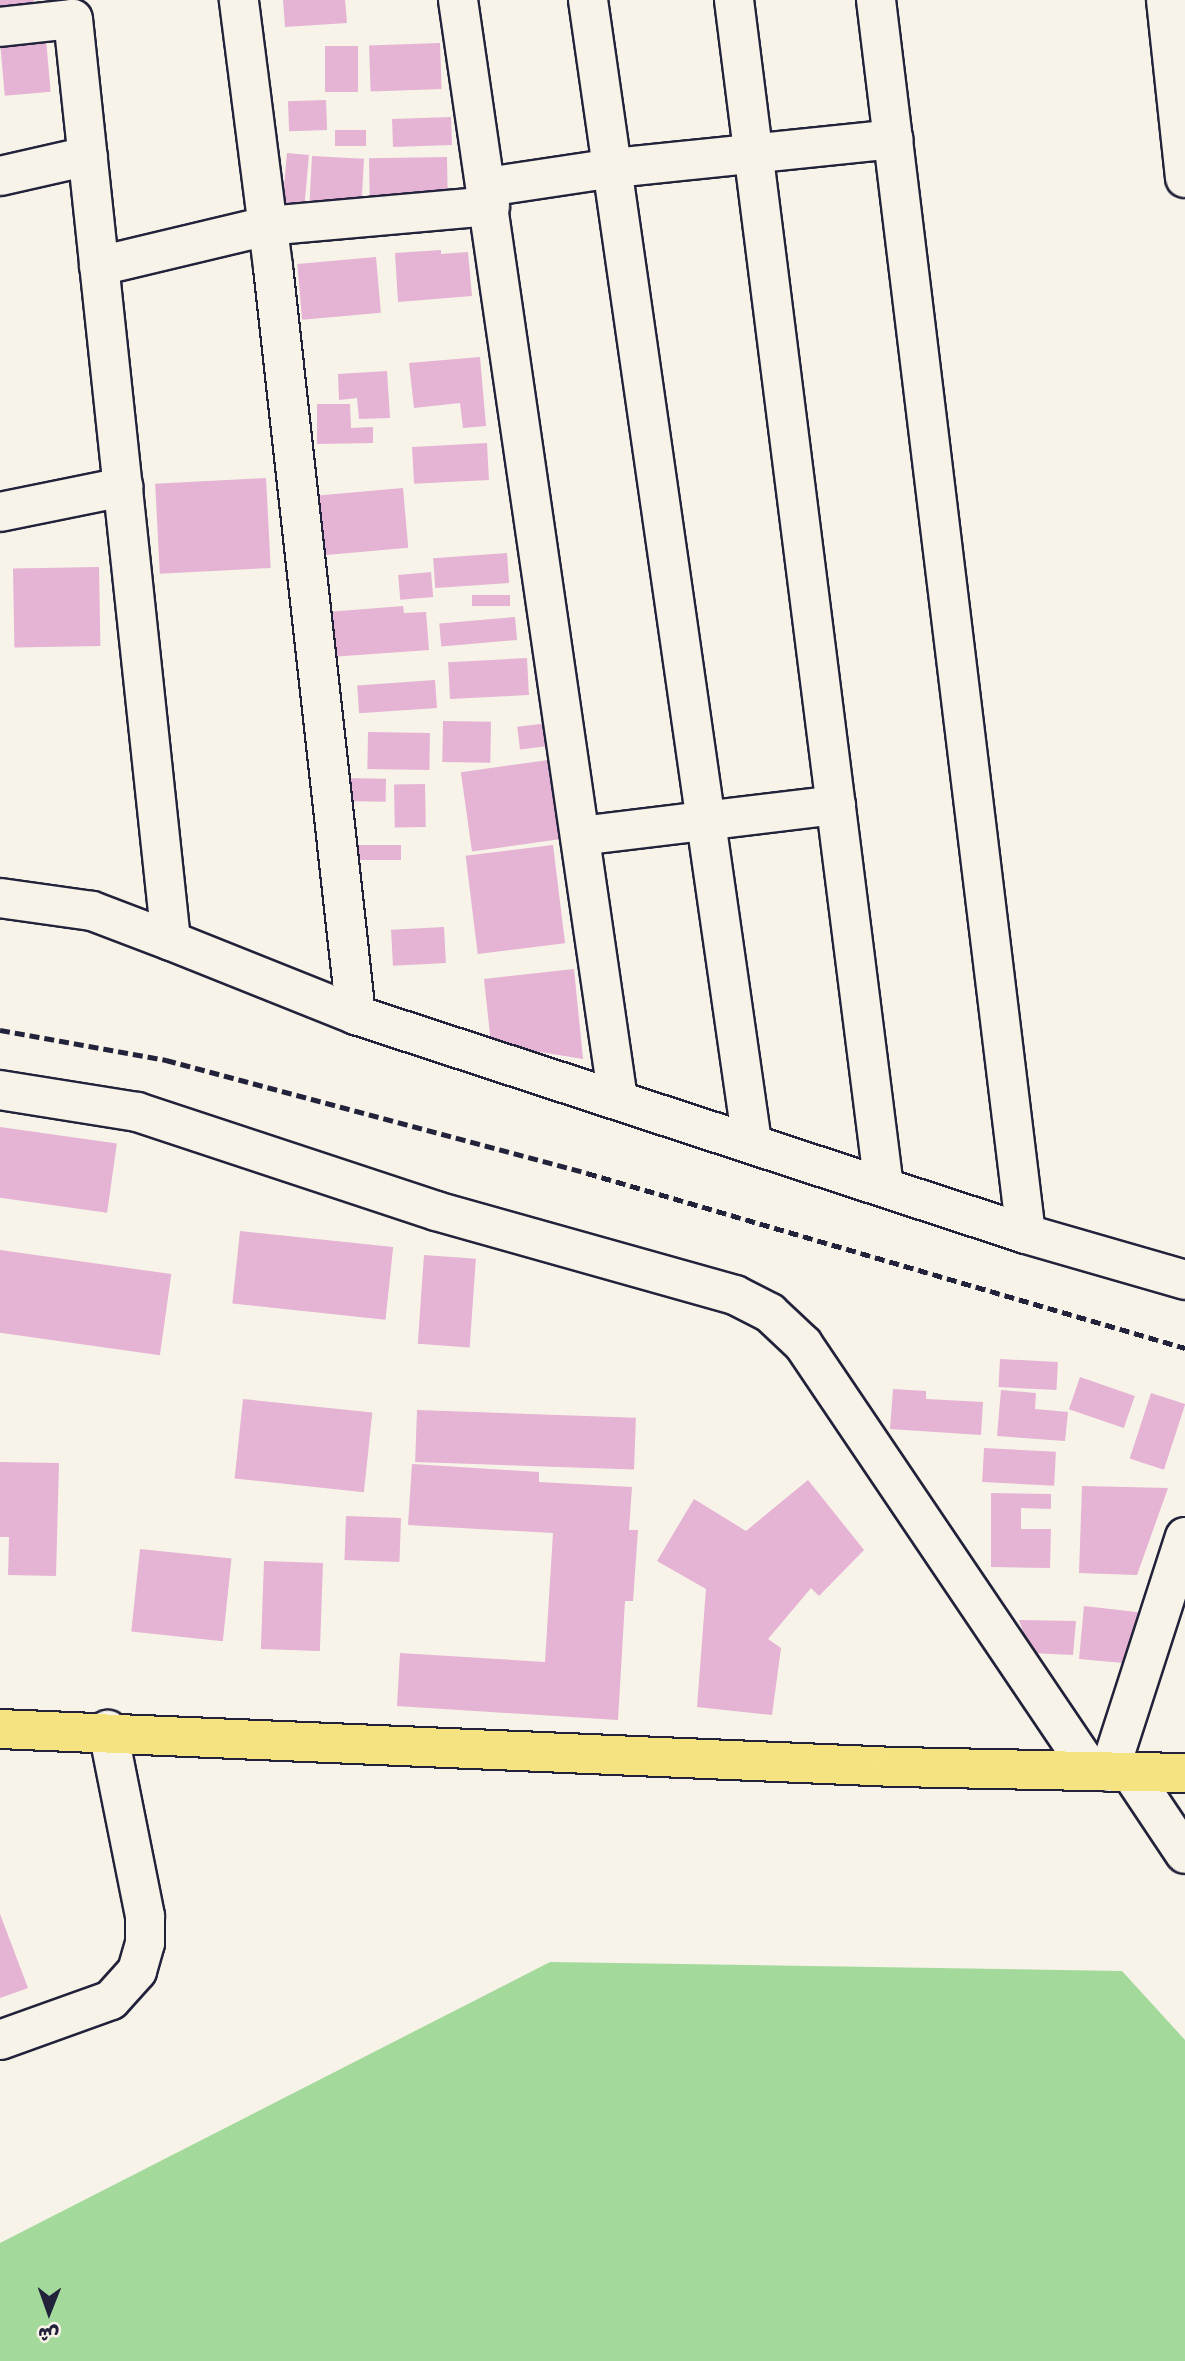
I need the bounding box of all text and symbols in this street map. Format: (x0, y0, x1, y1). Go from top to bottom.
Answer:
north arrow (14, 2277, 84, 2347)
text: ش (38, 2318, 59, 2348)

